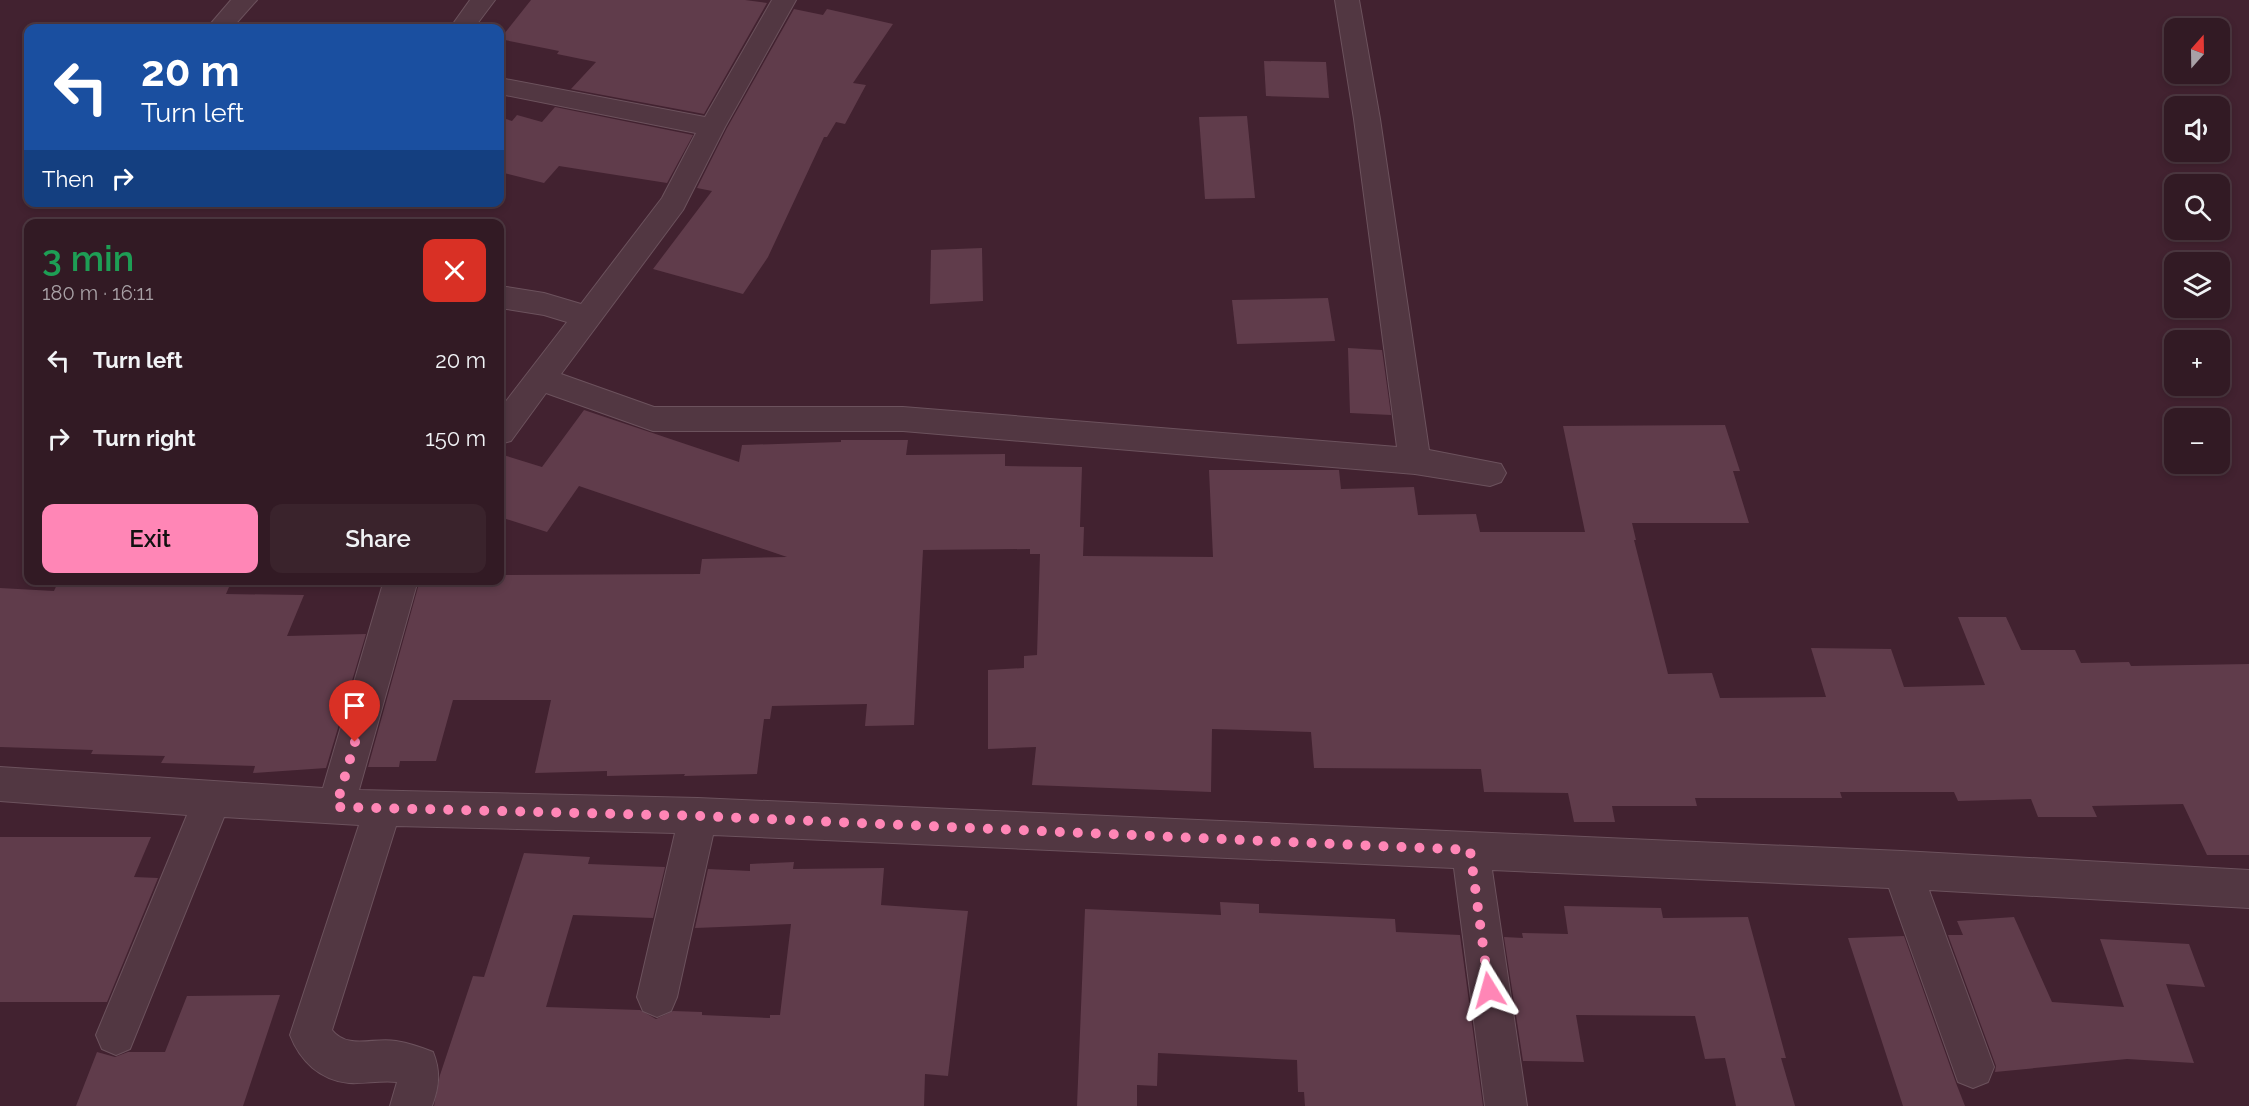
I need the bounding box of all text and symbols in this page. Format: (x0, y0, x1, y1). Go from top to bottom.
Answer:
north arrow (2164, 18, 2230, 84)
map controls (2164, 18, 2230, 474)
text: 20 m (141, 47, 240, 96)
icon: left (42, 48, 120, 126)
button: sound (2164, 96, 2230, 162)
text: Turn left (141, 97, 244, 128)
icon: right (106, 162, 139, 195)
text: Then (42, 166, 94, 192)
button: search (2164, 174, 2230, 240)
text: 3 min (42, 237, 134, 279)
button: close (423, 239, 486, 302)
button: layers (2164, 252, 2230, 318)
text: 180 m · 16:11 (42, 281, 154, 305)
button: + (2164, 330, 2230, 396)
icon: left (42, 344, 75, 377)
text: Turn left (93, 347, 183, 373)
text: 20 m (435, 347, 486, 373)
button: − (2164, 408, 2230, 474)
icon: right (42, 422, 75, 455)
text: Turn right (93, 425, 196, 451)
text: 150 m (425, 425, 486, 451)
button: Exit (42, 504, 258, 573)
button: Share (270, 504, 486, 573)
pin (329, 680, 380, 742)
icon: arrive (338, 689, 371, 722)
position arrow (1457, 958, 1521, 1022)

